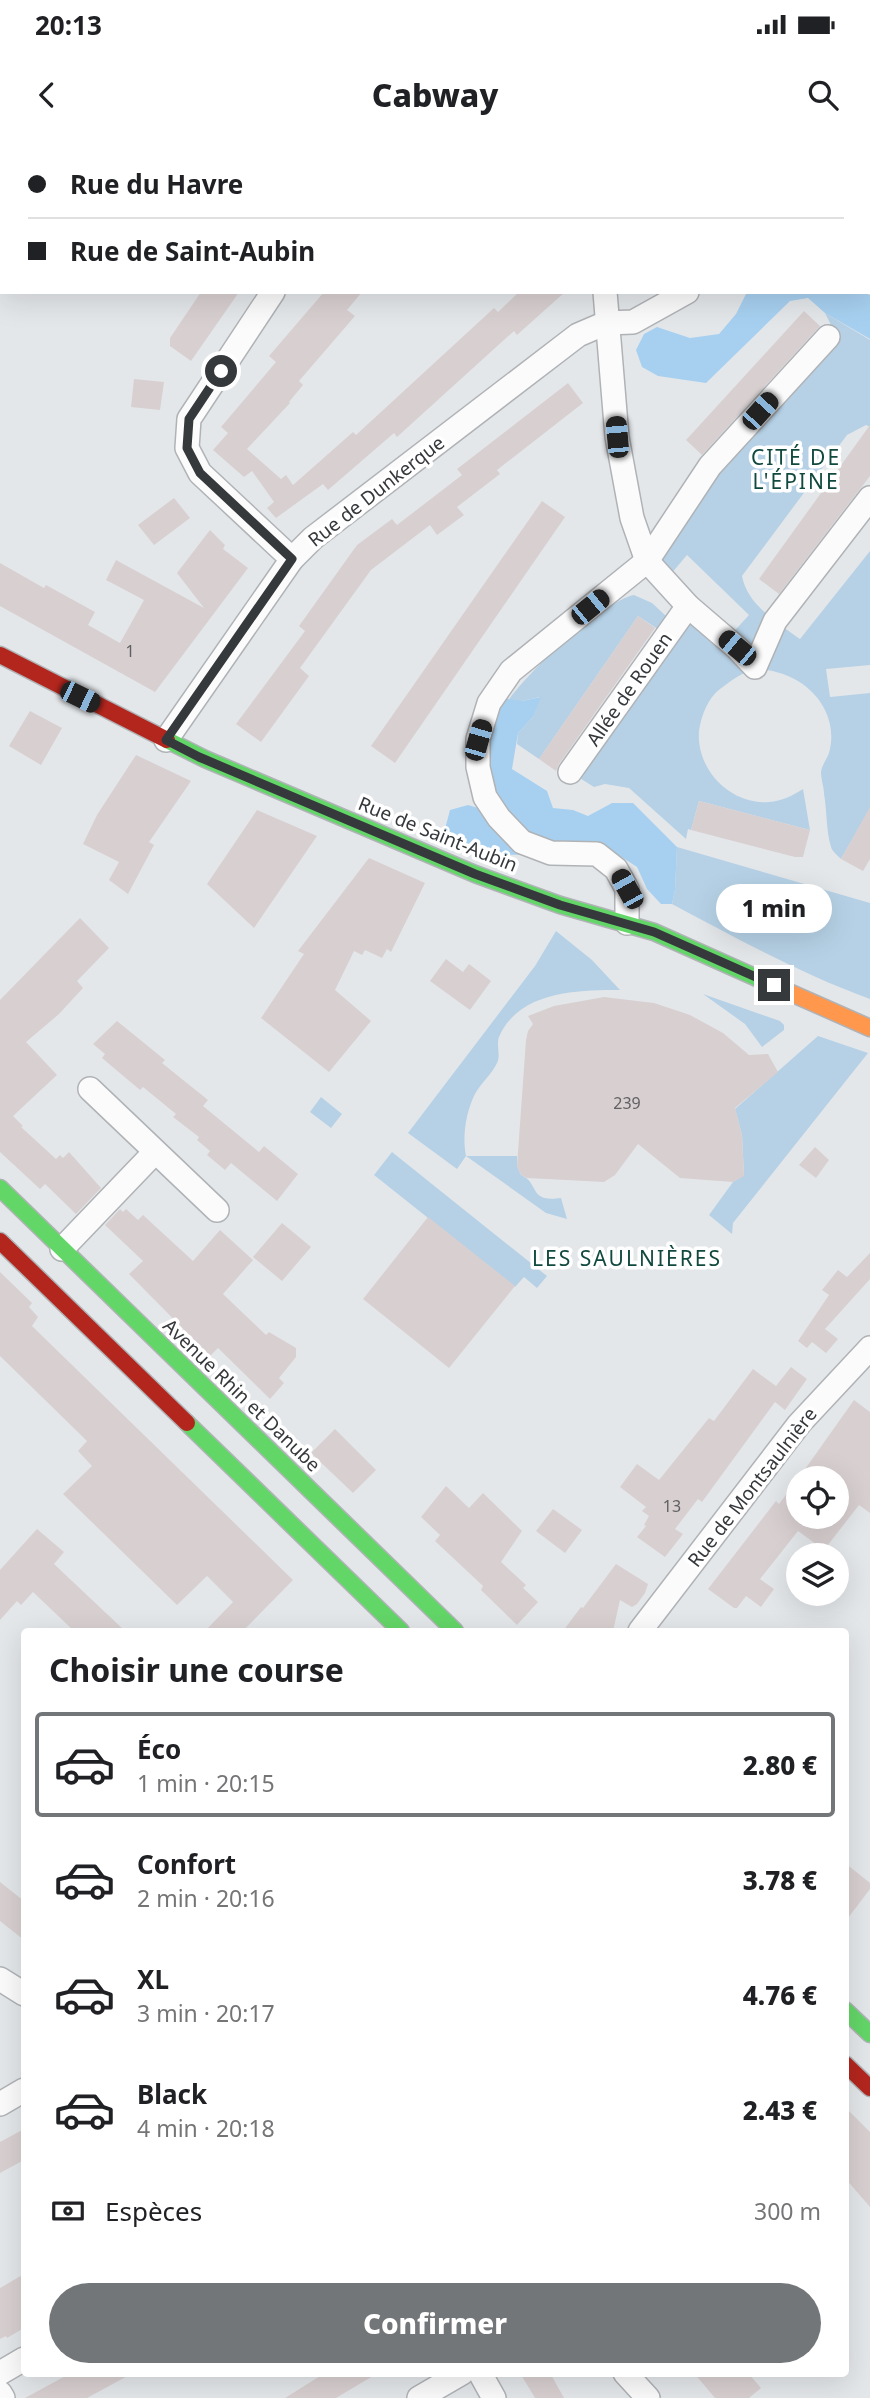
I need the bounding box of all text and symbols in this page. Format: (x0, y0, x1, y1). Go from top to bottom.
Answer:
text: 20:13 (35, 7, 102, 43)
text: Cabway (372, 73, 498, 116)
icon: back (28, 76, 66, 114)
icon: search (804, 76, 842, 114)
text: Rue du Havre (70, 166, 243, 202)
text: Rue de Saint-Aubin (70, 233, 315, 269)
route start (205, 355, 237, 387)
car (739, 388, 782, 434)
car (605, 415, 630, 459)
street label: Rue de Dunkerque (302, 430, 450, 552)
district label: CITÉ DE L'ÉPINE (751, 443, 841, 495)
car (568, 586, 613, 628)
car (715, 626, 760, 670)
street label: Allée de Rouen (580, 627, 678, 751)
house number: 1 (125, 640, 135, 662)
car (57, 678, 104, 716)
car (463, 717, 494, 763)
street label: Rue de Saint-Aubin (355, 790, 521, 878)
car (608, 866, 647, 912)
callout: 1 min (716, 884, 832, 932)
text: 1 min (742, 892, 806, 924)
route end (758, 969, 790, 1001)
house number: 239 (613, 1092, 641, 1114)
district label: LES SAULNIÈRES (532, 1244, 722, 1272)
street label: Avenue Rhin et Danube (158, 1313, 326, 1477)
street label: Rue de Montsaulnière (681, 1402, 823, 1572)
map controls (786, 1466, 849, 1606)
button: locate (786, 1466, 849, 1529)
house number: 13 (663, 1495, 681, 1517)
button: layers (786, 1543, 849, 1606)
text: Choisir une course (49, 1648, 344, 1691)
text: Éco (137, 1731, 181, 1767)
icon: car (53, 1733, 116, 1796)
text: 2.80 € (743, 1747, 817, 1783)
text: 1 min · 20:15 (137, 1767, 275, 1799)
text: Confort (137, 1846, 236, 1882)
icon: car (53, 1848, 116, 1911)
text: 3.78 € (743, 1862, 817, 1898)
text: 2 min · 20:16 (137, 1882, 275, 1914)
text: XL (137, 1961, 169, 1997)
icon: car (53, 1963, 116, 2026)
text: 4.76 € (743, 1977, 817, 2013)
text: 3 min · 20:17 (137, 1997, 275, 2029)
text: Black (137, 2076, 207, 2112)
icon: car (53, 2078, 116, 2141)
text: 2.43 € (743, 2092, 817, 2128)
text: 4 min · 20:18 (137, 2112, 275, 2144)
icon: cash (49, 2192, 87, 2230)
text: Espèces (105, 2193, 202, 2229)
text: 300 m (754, 2195, 821, 2227)
button: Confirmer (49, 2283, 821, 2363)

